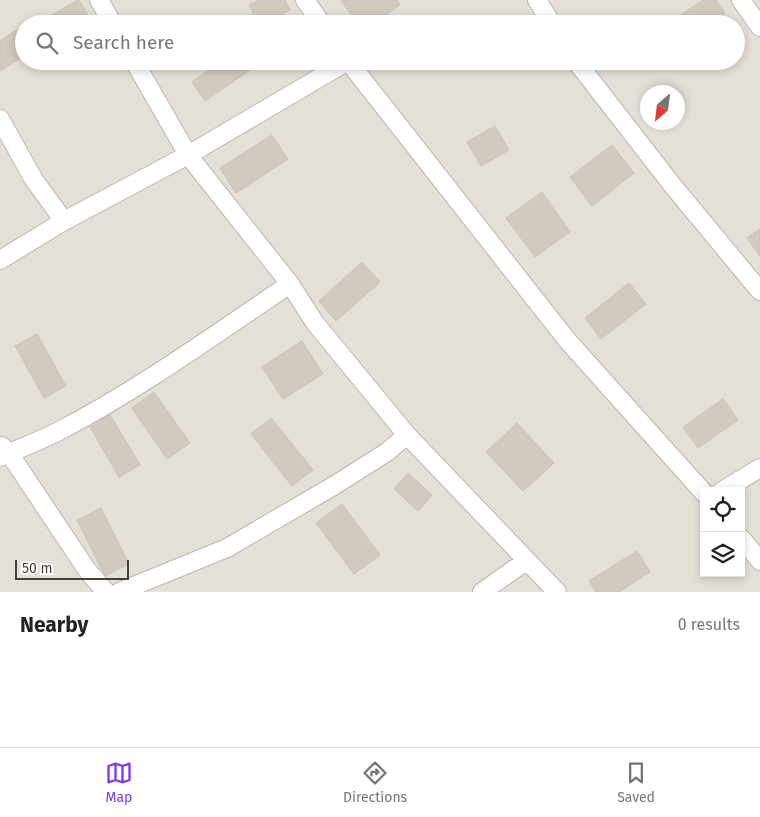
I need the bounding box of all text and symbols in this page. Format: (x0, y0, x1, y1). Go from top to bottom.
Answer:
search box (15, 15, 745, 70)
icon: search (33, 29, 61, 57)
text: Search here (73, 31, 174, 54)
north arrow (640, 85, 685, 130)
map controls (700, 487, 745, 577)
button: locate (700, 487, 745, 532)
button: layers (700, 532, 745, 577)
scale bar (15, 557, 129, 580)
text: 50 m (22, 560, 53, 577)
text: Nearby (20, 612, 88, 638)
text: 0 results (678, 615, 740, 634)
tab: Map (105, 759, 133, 806)
tab: Directions (343, 759, 407, 806)
tab: Saved (617, 759, 655, 806)

